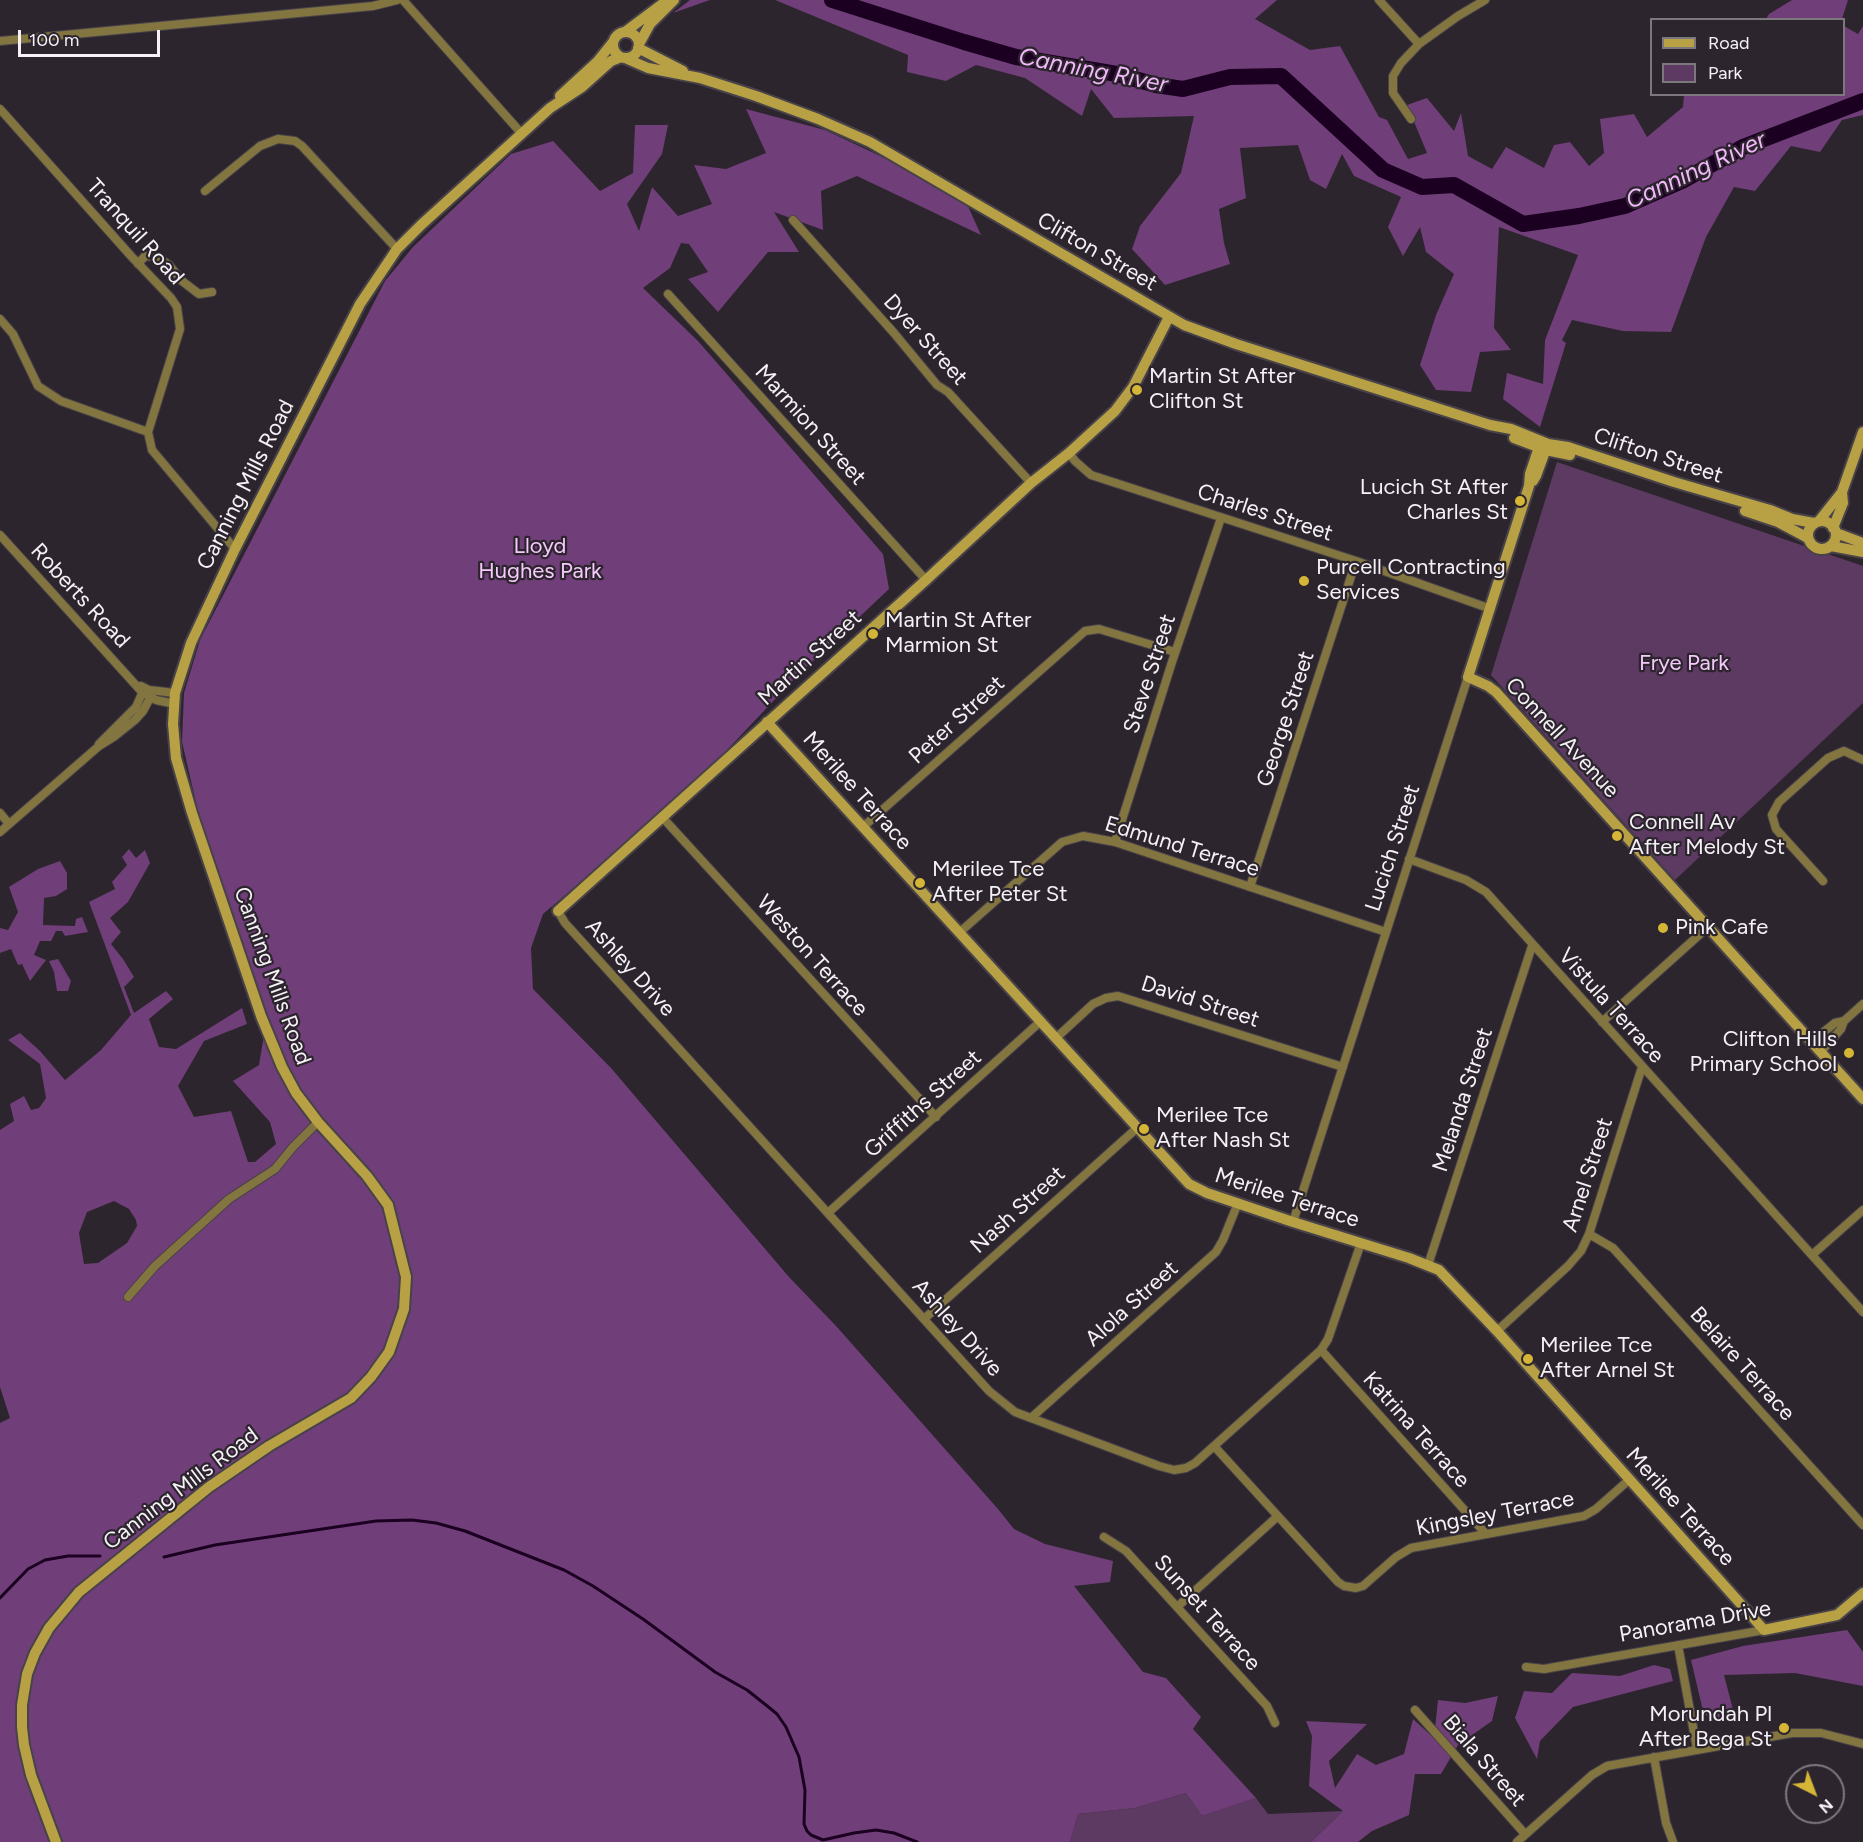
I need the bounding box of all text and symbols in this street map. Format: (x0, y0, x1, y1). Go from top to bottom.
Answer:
scale bar (21, 18, 164, 56)
legend (1650, 18, 1845, 96)
text: 100 m (29, 29, 79, 51)
text: Road (1708, 32, 1749, 54)
water label: Canning River (1016, 42, 1170, 100)
text: Park (1708, 62, 1742, 84)
water label: Canning River (1621, 126, 1771, 216)
street label: Tranquil Road (81, 174, 189, 290)
street label: Clifton Street (1032, 207, 1162, 297)
street label: Dyer Street (877, 289, 973, 391)
street label: Marmion Street (749, 359, 871, 491)
place label: Martin St After Clifton St (1149, 364, 1295, 416)
marker: Martin St After Clifton St (1130, 383, 1144, 397)
street label: Canning Mills Road (192, 396, 300, 574)
street label: Clifton Street (1590, 423, 1726, 489)
place label: Lucich St After Charles St (1360, 475, 1508, 526)
street label: Charles Street (1194, 479, 1336, 547)
marker: Lucich St After Charles St (1513, 494, 1527, 508)
park label: Lloyd Hughes Park (478, 534, 602, 586)
street label: Roberts Road (25, 538, 135, 654)
place label: Purcell Contracting Services (1316, 555, 1506, 606)
marker: Purcell Contracting Services (1297, 574, 1311, 588)
street label: Martin Street (753, 605, 867, 711)
place label: Martin St After Marmion St (885, 608, 1031, 660)
street label: Steve Street (1118, 611, 1182, 737)
marker: Martin St After Marmion St (866, 627, 880, 641)
street label: George Street (1252, 648, 1320, 790)
park label: Frye Park (1639, 651, 1729, 677)
street label: Peter Street (904, 670, 1010, 770)
street label: Connell Avenue (1500, 672, 1624, 804)
street label: Merilee Terrace (797, 726, 917, 856)
street label: Lucich Street (1360, 781, 1426, 915)
place label: Connell Av After Melody St (1629, 810, 1785, 861)
street label: Edmund Terrace (1101, 811, 1263, 883)
marker: Connell Av After Melody St (1610, 829, 1624, 843)
place label: Merilee Tce After Peter St (932, 857, 1068, 908)
marker: Merilee Tce After Peter St (913, 876, 927, 890)
street label: Canning Mills Road (228, 884, 316, 1068)
street label: Weston Terrace (751, 890, 873, 1022)
street label: Ashley Drive (579, 914, 681, 1022)
place label: Pink Cafe (1675, 915, 1768, 941)
marker: Pink Cafe (1656, 921, 1670, 935)
street label: Vistula Terrace (1553, 943, 1669, 1069)
street label: David Street (1138, 970, 1262, 1034)
street label: Melanda Street (1427, 1025, 1499, 1175)
place label: Clifton Hills Primary School (1689, 1027, 1837, 1078)
street label: Griffiths Street (859, 1045, 987, 1163)
marker: Clifton Hills Primary School (1842, 1046, 1856, 1060)
place label: Merilee Tce After Nash St (1156, 1103, 1290, 1154)
street label: Arnel Street (1557, 1115, 1619, 1235)
marker: Merilee Tce After Nash St (1137, 1122, 1151, 1136)
street label: Nash Street (965, 1161, 1071, 1259)
street label: Merilee Terrace (1211, 1162, 1363, 1234)
street label: Alola Street (1080, 1256, 1184, 1352)
street label: Ashley Drive (906, 1274, 1008, 1382)
street label: Belaire Terrace (1684, 1302, 1800, 1426)
place label: Merilee Tce After Arnel St (1540, 1333, 1675, 1384)
marker: Merilee Tce After Arnel St (1521, 1352, 1535, 1366)
street label: Katrina Terrace (1357, 1367, 1475, 1493)
street label: Canning Mills Road (98, 1422, 264, 1556)
street label: Merilee Terrace (1620, 1442, 1740, 1572)
street label: Kingsley Terrace (1414, 1486, 1576, 1542)
street label: Sunset Terrace (1148, 1550, 1266, 1676)
street label: Panorama Drive (1617, 1596, 1773, 1648)
place label: Morundah Pl After Bega St (1639, 1702, 1772, 1754)
street label: Biala Street (1437, 1710, 1531, 1812)
marker: Morundah Pl After Bega St (1777, 1721, 1791, 1735)
north arrow (1785, 1764, 1845, 1824)
text: N (1815, 1795, 1837, 1817)

